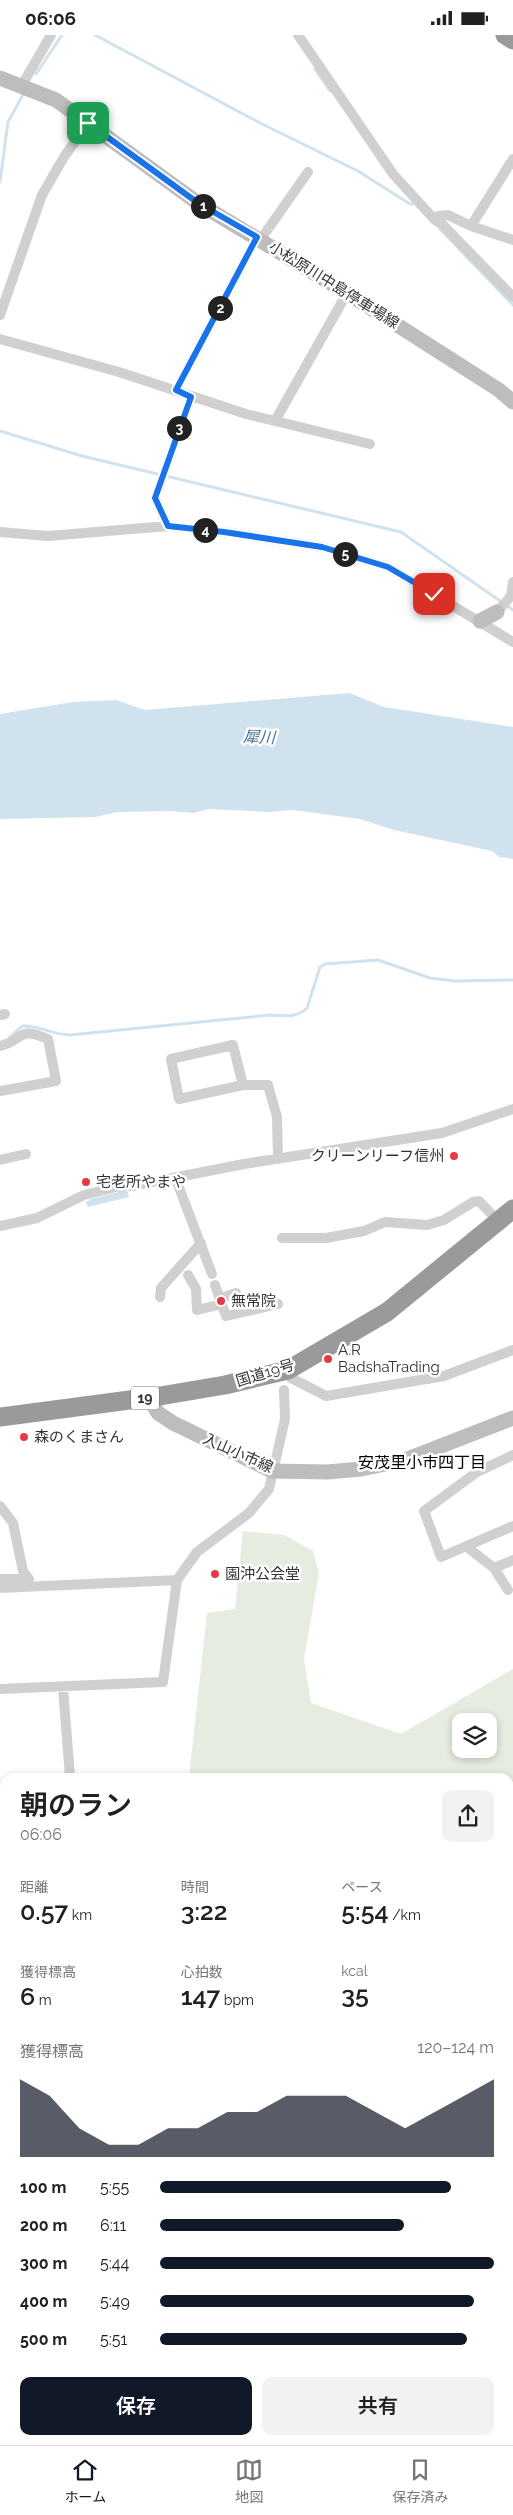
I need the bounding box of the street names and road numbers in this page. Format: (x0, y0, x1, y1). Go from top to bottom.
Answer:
street label: 小松原川中島停車場線 (266, 238, 402, 332)
street label: 国道19号 (234, 1356, 296, 1390)
road number: 19 (131, 1387, 159, 1410)
street label: 入山小市線 (200, 1430, 276, 1476)

